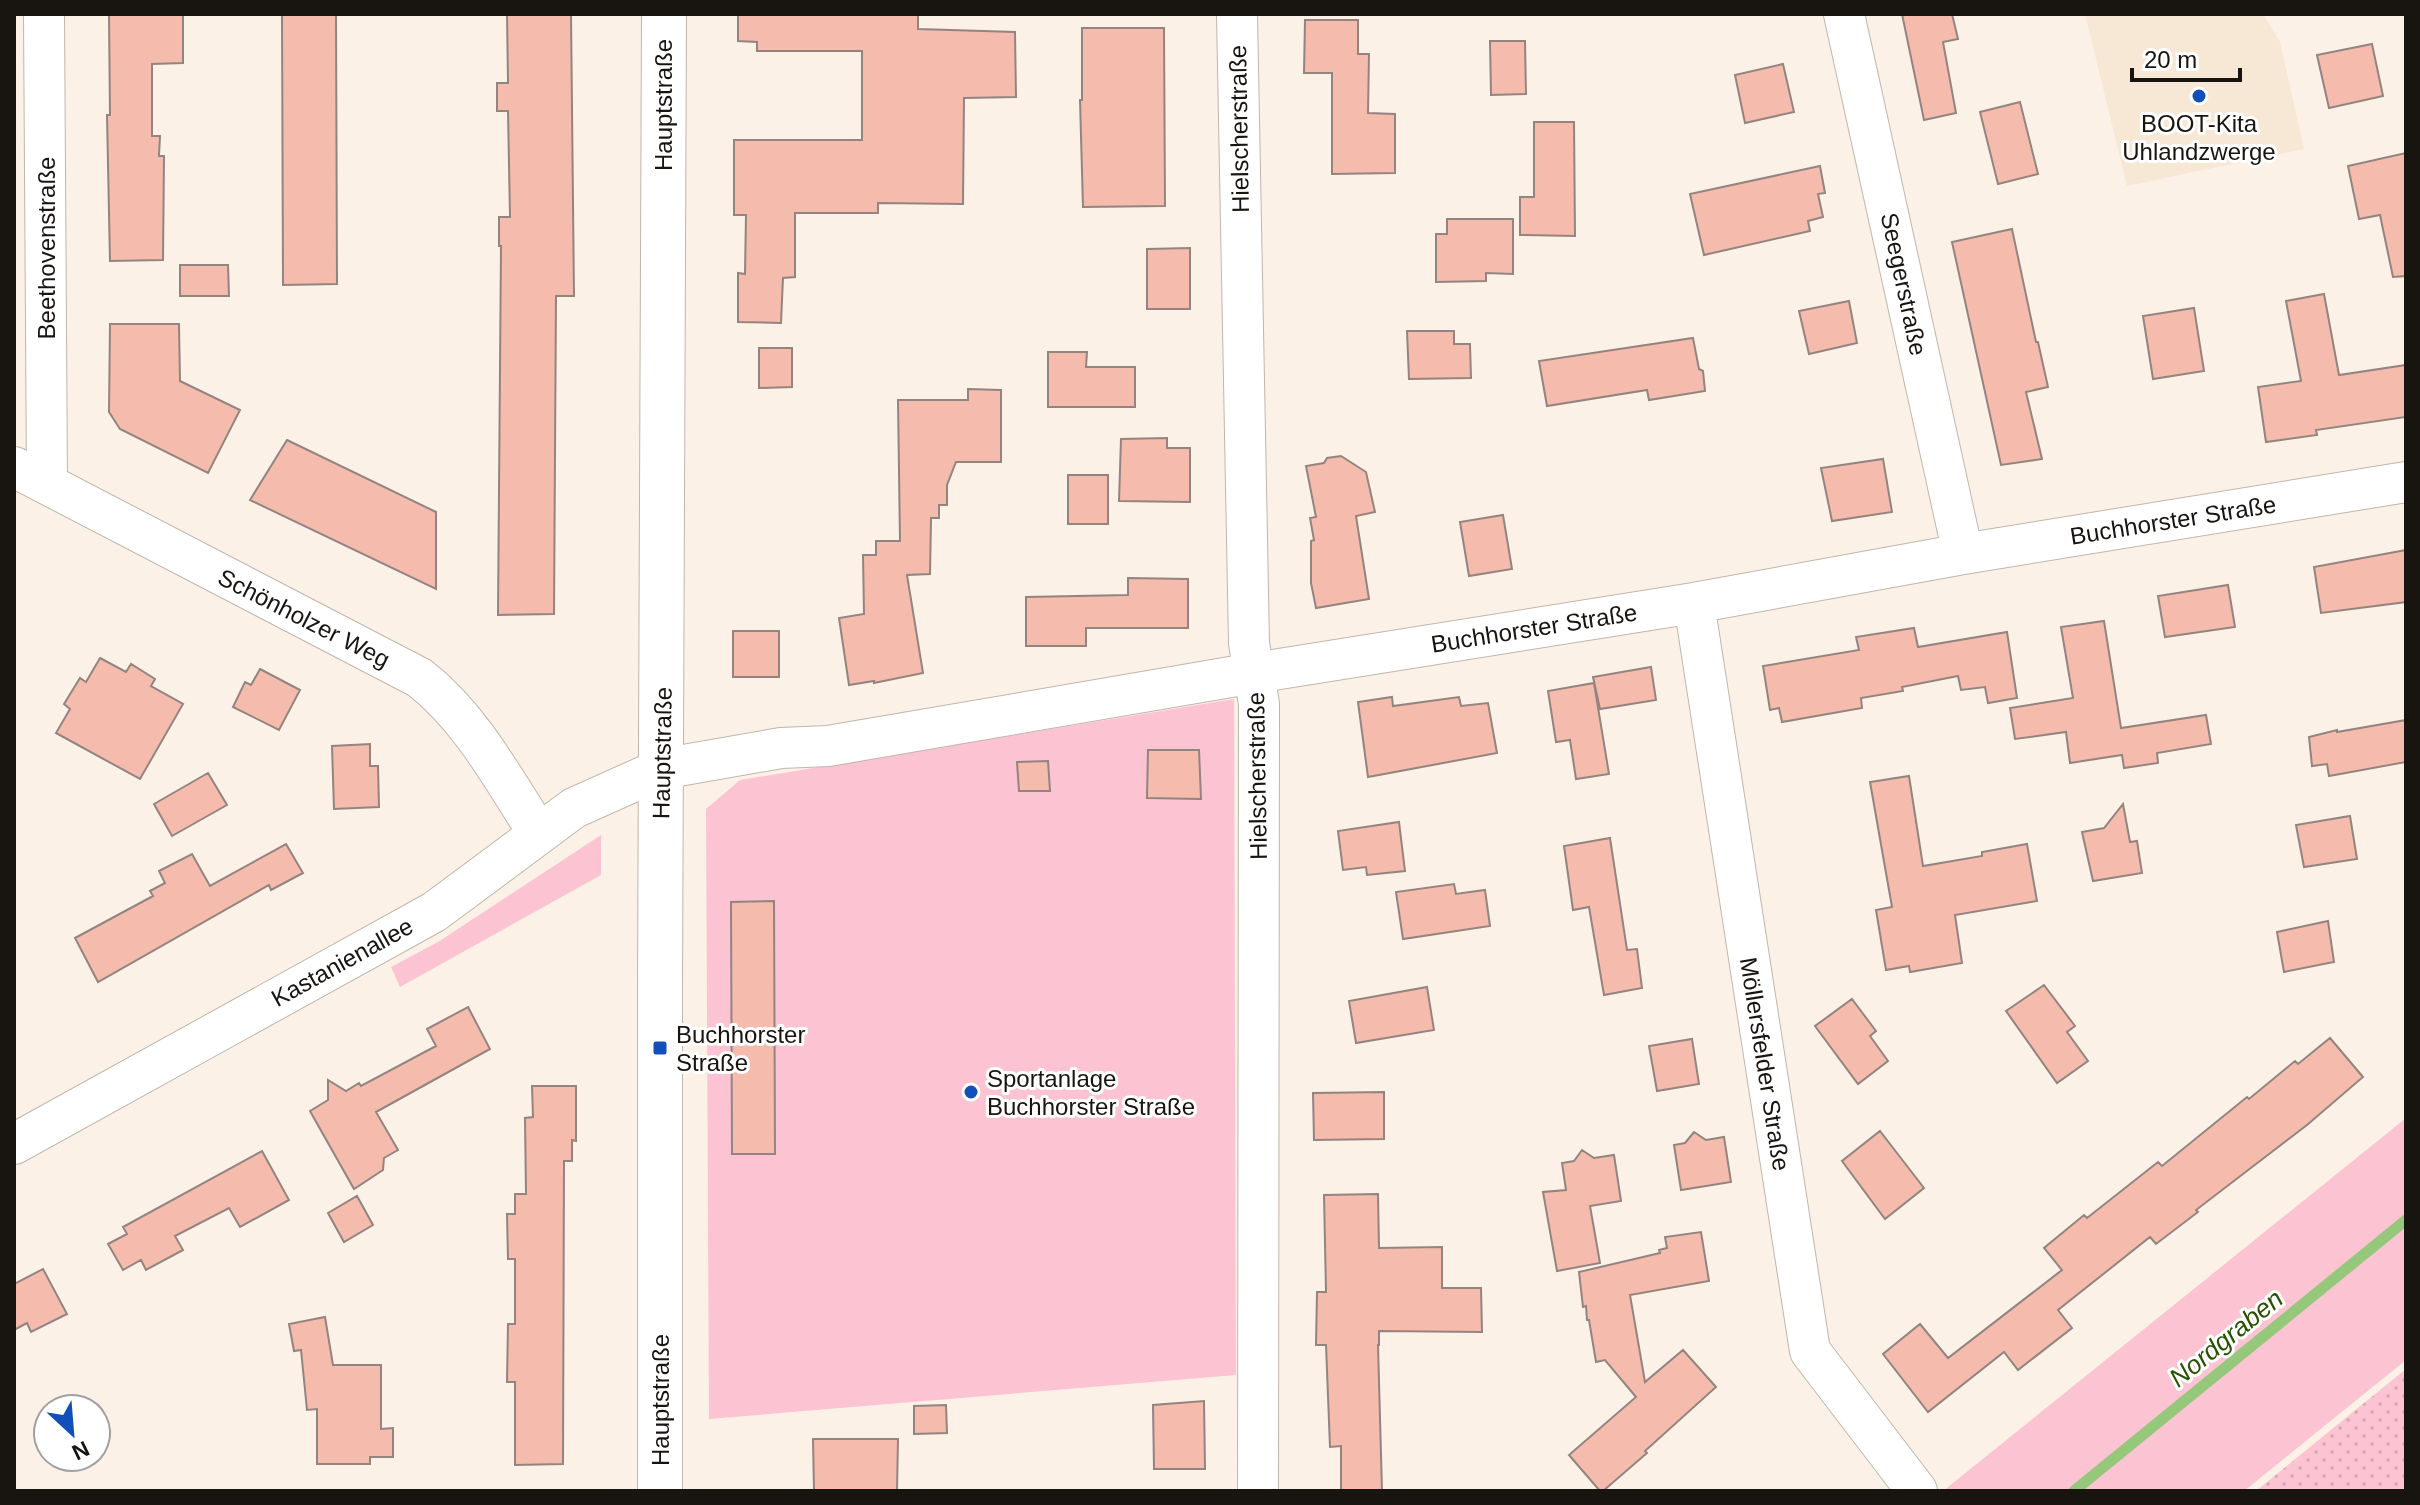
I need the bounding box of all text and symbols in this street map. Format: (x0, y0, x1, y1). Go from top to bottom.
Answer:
scale bar (2132, 32, 2240, 82)
street label: Hauptstraße (650, 39, 677, 171)
street label: Hielscherstraße (1224, 45, 1254, 213)
text: 20 m (2144, 46, 2197, 73)
marker: BOOT-Kita Uhlandzwerge (2190, 87, 2208, 105)
place label: BOOT-Kita Uhlandzwerge (2122, 110, 2276, 165)
street label: Beethovenstraße (33, 157, 60, 339)
street label: Seegerstraße (1876, 210, 1932, 358)
street label: Buchhorster Straße (2068, 490, 2278, 550)
street label: Schönholzer Weg (214, 563, 394, 673)
street label: Buchhorster Straße (1429, 598, 1639, 658)
street label: Hauptstraße (647, 687, 677, 819)
street label: Hielscherstraße (1242, 692, 1272, 860)
street label: Kastanienallee (267, 912, 417, 1012)
street label: Möllersfelder Straße (1735, 955, 1795, 1173)
place label: Buchhorster Straße (676, 1021, 805, 1076)
marker: Buchhorster Straße (651, 1039, 669, 1057)
place label: Sportanlage Buchhorster Straße (987, 1065, 1195, 1120)
marker: Sportanlage Buchhorster Straße (962, 1083, 980, 1101)
water label: Nordgraben (2163, 1283, 2289, 1393)
street label: Hauptstraße (647, 1334, 674, 1466)
north arrow (32, 1393, 112, 1473)
text: N (68, 1436, 93, 1465)

